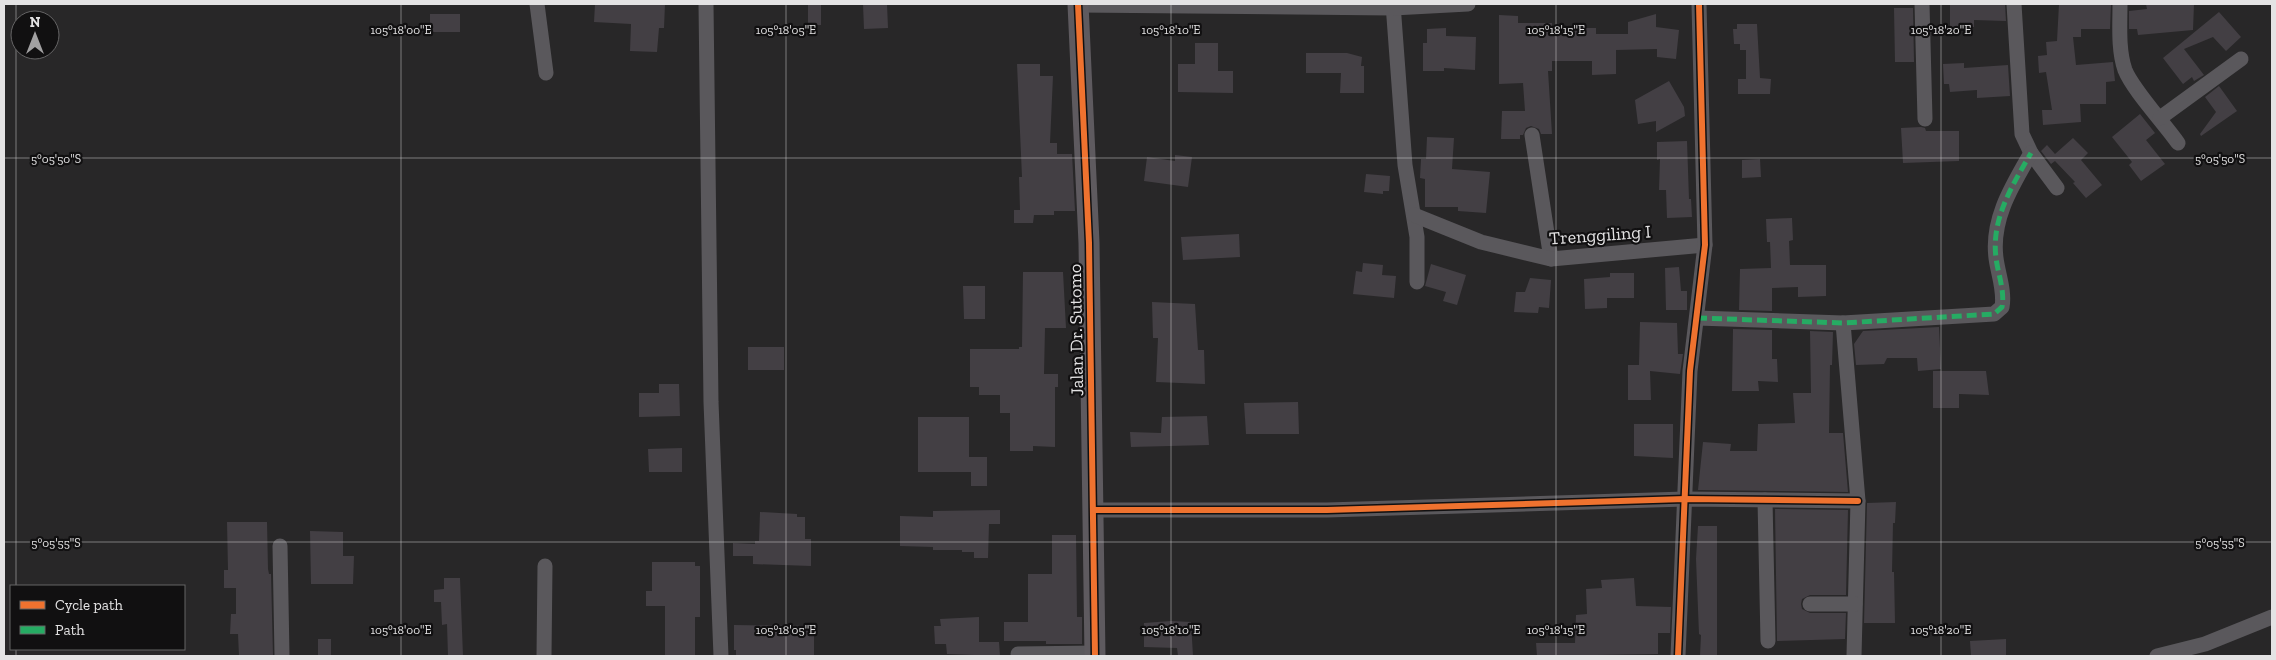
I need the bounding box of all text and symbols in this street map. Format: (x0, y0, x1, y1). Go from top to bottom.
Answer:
north arrow (10, 10, 60, 60)
text: N (30, 14, 41, 31)
text: 105°18'00"E (370, 23, 432, 37)
text: 105°18'05"E (756, 23, 816, 37)
text: 105°18'10"E (1142, 23, 1200, 37)
text: 105°18'15"E (1527, 23, 1585, 37)
text: 105°18'20"E (1911, 23, 1971, 37)
text: 5°05'50"S (31, 152, 81, 166)
text: 5°05'50"S (2195, 152, 2245, 166)
street label: Trenggiling I (1548, 220, 1652, 250)
street label: Jalan Dr. Sutomo (1064, 264, 1088, 396)
text: 5°05'55"S (31, 536, 81, 550)
text: 5°05'55"S (2195, 536, 2245, 550)
legend (10, 585, 185, 650)
text: Cycle path (55, 596, 124, 614)
text: Path (55, 621, 85, 639)
text: 105°18'00"E (370, 623, 432, 637)
text: 105°18'05"E (756, 623, 816, 637)
text: 105°18'10"E (1142, 623, 1200, 637)
text: 105°18'15"E (1527, 623, 1585, 637)
text: 105°18'20"E (1911, 623, 1971, 637)

